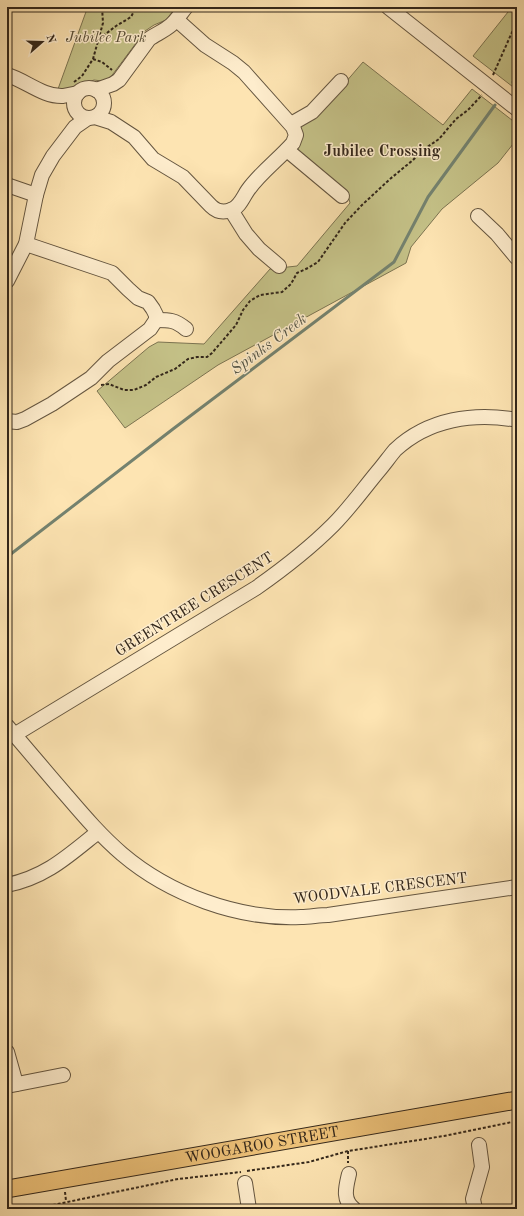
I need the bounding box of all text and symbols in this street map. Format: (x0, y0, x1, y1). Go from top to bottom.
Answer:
north arrow (22, 22, 62, 62)
park label: Jubilee Park (66, 31, 146, 46)
text: N (43, 33, 57, 45)
district label: Jubilee Crossing (324, 144, 441, 160)
water label: Spinks Creek (228, 311, 310, 378)
street label: GREENTREE CRESCENT (113, 550, 276, 660)
street label: WOODVALE CRESCENT (292, 871, 468, 908)
street label: WOOGAROO STREET (184, 1125, 341, 1167)

